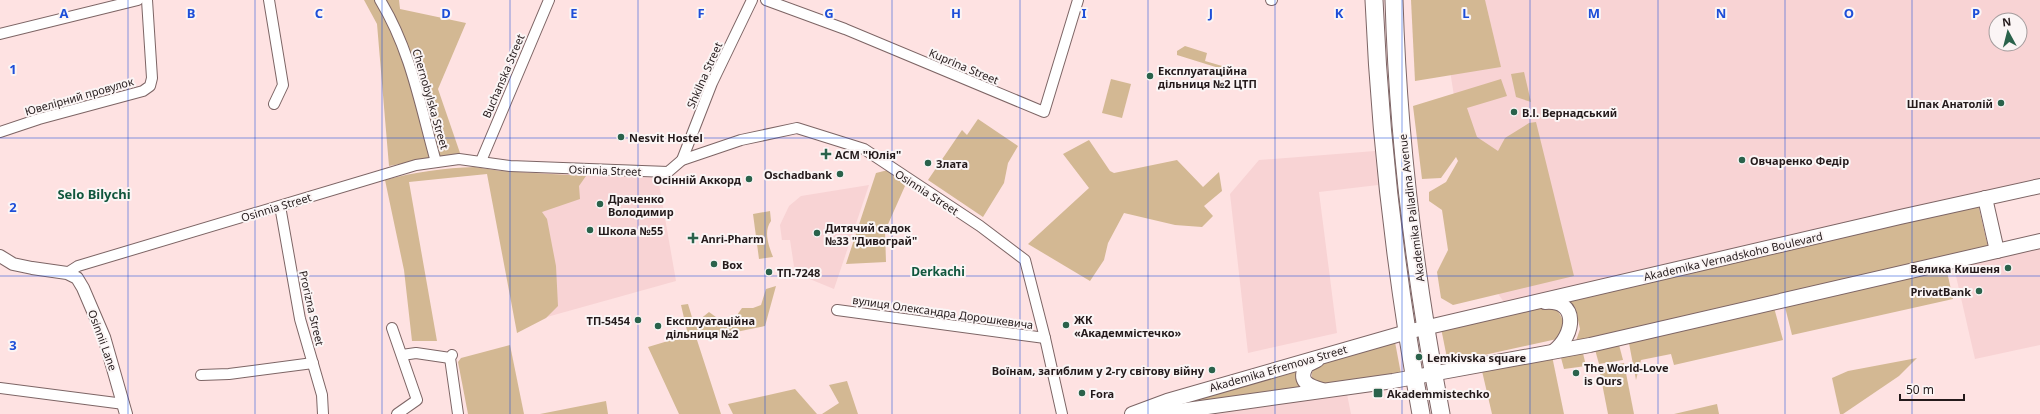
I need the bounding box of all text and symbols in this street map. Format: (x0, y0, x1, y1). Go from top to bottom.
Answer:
text: A (60, 4, 69, 22)
text: B (187, 4, 195, 22)
text: C (315, 4, 323, 22)
text: D (441, 4, 451, 22)
text: E (570, 4, 578, 22)
text: F (697, 4, 705, 22)
text: G (824, 4, 834, 22)
text: H (951, 4, 961, 22)
text: I (1081, 4, 1087, 22)
text: J (1208, 4, 1213, 22)
text: K (1335, 4, 1344, 22)
text: L (1462, 4, 1470, 22)
text: M (1588, 4, 1600, 22)
text: N (1716, 4, 1726, 22)
text: O (1844, 4, 1854, 22)
text: P (1972, 4, 1980, 22)
north arrow (1988, 12, 2028, 52)
text: N (2001, 14, 2012, 30)
street label: Buchanska Street (479, 32, 527, 120)
street label: Shkilna Street (683, 40, 725, 110)
street label: Kuprina Street (927, 45, 1001, 87)
street label: Chernobylska Street (409, 47, 453, 151)
text: 1 (9, 60, 17, 78)
place label: Експлуатаційна дільниця №2 ЦТП (1158, 63, 1257, 91)
marker: Експлуатаційна дільниця №2 ЦТП (1145, 71, 1155, 81)
street label: Ювелірний провулок (23, 73, 135, 119)
place label: Шпак Анатолій (1907, 96, 1993, 111)
marker: Шпак Анатолій (1996, 98, 2006, 108)
place label: В.І. Вернадський (1522, 105, 1617, 120)
marker: В.І. Вернадський (1509, 107, 1519, 117)
place label: Nesvit Hostel (629, 130, 703, 145)
marker: Nesvit Hostel (616, 132, 626, 142)
street label: Akademika Palladina Avenue (1394, 133, 1428, 283)
place label: АСМ "Юлія" (835, 147, 901, 162)
marker: АСМ "Юлія" (820, 148, 832, 160)
place label: Овчаренко Федір (1750, 153, 1849, 168)
marker: Овчаренко Федір (1737, 155, 1747, 165)
place label: Злата (936, 156, 968, 171)
marker: Злата (923, 158, 933, 168)
street label: Osinnia Street (568, 161, 642, 179)
street label: Osinnia Street (892, 166, 962, 218)
place label: Oschadbank (764, 167, 832, 182)
marker: Oschadbank (835, 169, 845, 179)
place label: Осінній Аккорд (654, 172, 741, 187)
marker: Осінній Аккорд (744, 174, 754, 184)
district label: Selo Bilychi (57, 185, 131, 203)
street label: Osinnia Street (239, 189, 313, 225)
place label: Драченко Володимир (608, 191, 674, 219)
text: 2 (9, 198, 17, 216)
marker: Драченко Володимир (595, 199, 605, 209)
place label: Дитячий садок №33 "Дивограй" (825, 220, 917, 248)
place label: Школа №55 (598, 223, 663, 238)
marker: Школа №55 (585, 225, 595, 235)
marker: Дитячий садок №33 "Дивограй" (812, 228, 822, 238)
street label: Akademika Vernadskoho Boulevard (1642, 228, 1824, 284)
place label: Anri-Pharm (701, 231, 764, 246)
marker: Anri-Pharm (688, 233, 698, 243)
place label: Box (722, 257, 743, 272)
marker: Box (709, 259, 719, 269)
place label: Велика Кишеня (1910, 261, 2000, 276)
district label: Derkachi (911, 263, 965, 280)
marker: Велика Кишеня (2003, 263, 2013, 273)
place label: ТП-7248 (777, 265, 820, 280)
marker: ТП-7248 (764, 267, 774, 277)
street label: Prorizna Street (296, 269, 328, 347)
place label: PrivatBank (1910, 284, 1971, 299)
marker: PrivatBank (1974, 286, 1984, 296)
street label: вулиця Олександра Дорошкевича (852, 292, 1034, 332)
street label: Osinnii Lane (85, 307, 121, 373)
place label: ЖК «Академмістечко» (1074, 312, 1182, 340)
place label: ТП-5454 (587, 313, 631, 328)
place label: Експлуатаційна дільниця №2 (666, 313, 755, 341)
marker: ТП-5454 (633, 315, 643, 325)
marker: ЖК «Академмістечко» (1061, 320, 1071, 330)
marker: Експлуатаційна дільниця №2 (653, 321, 663, 331)
text: 3 (9, 336, 17, 354)
street label: Akademika Efremova Street (1207, 341, 1349, 395)
place label: Lemkivska square (1427, 350, 1527, 365)
marker: Lemkivska square (1414, 352, 1424, 362)
place label: The World-Love is Ours (1584, 360, 1669, 388)
place label: Воїнам, загиблим у 2-гу світову війну (992, 363, 1205, 378)
marker: Воїнам, загиблим у 2-гу світову війну (1207, 365, 1217, 375)
marker: The World-Love is Ours (1571, 368, 1581, 378)
scale bar (1900, 376, 1964, 402)
text: 50 m (1906, 381, 1934, 398)
place label: Fora (1090, 386, 1114, 401)
place label: Akademmistechko (1387, 386, 1490, 401)
marker: Akademmistechko (1372, 387, 1384, 399)
marker: Fora (1077, 388, 1087, 398)

